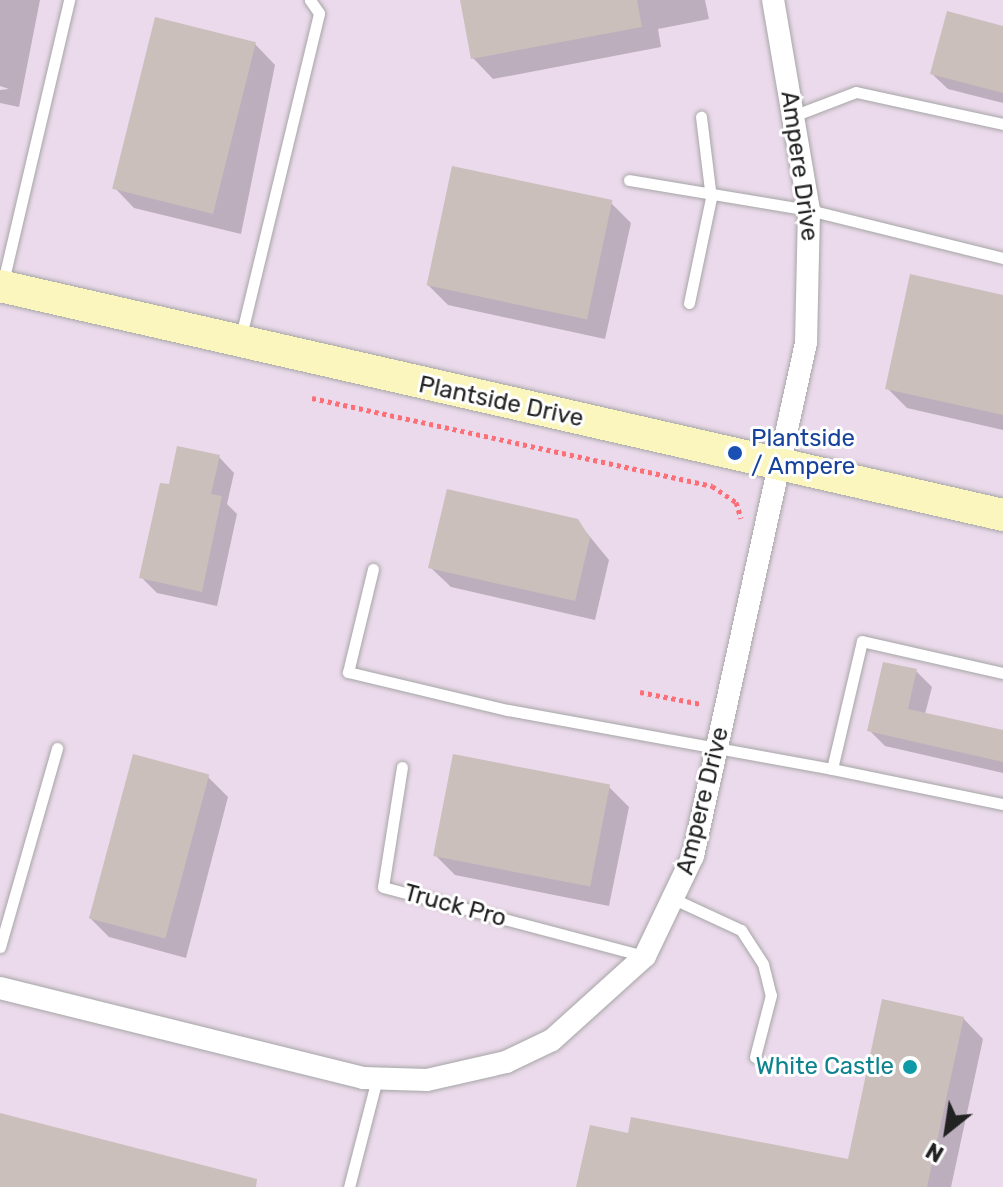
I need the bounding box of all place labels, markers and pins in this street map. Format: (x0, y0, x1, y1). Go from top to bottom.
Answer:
place label: Plantside / Ampere (751, 425, 856, 481)
marker: Plantside / Ampere (726, 444, 744, 462)
place label: White Castle (756, 1053, 894, 1081)
marker: White Castle (901, 1058, 919, 1076)

